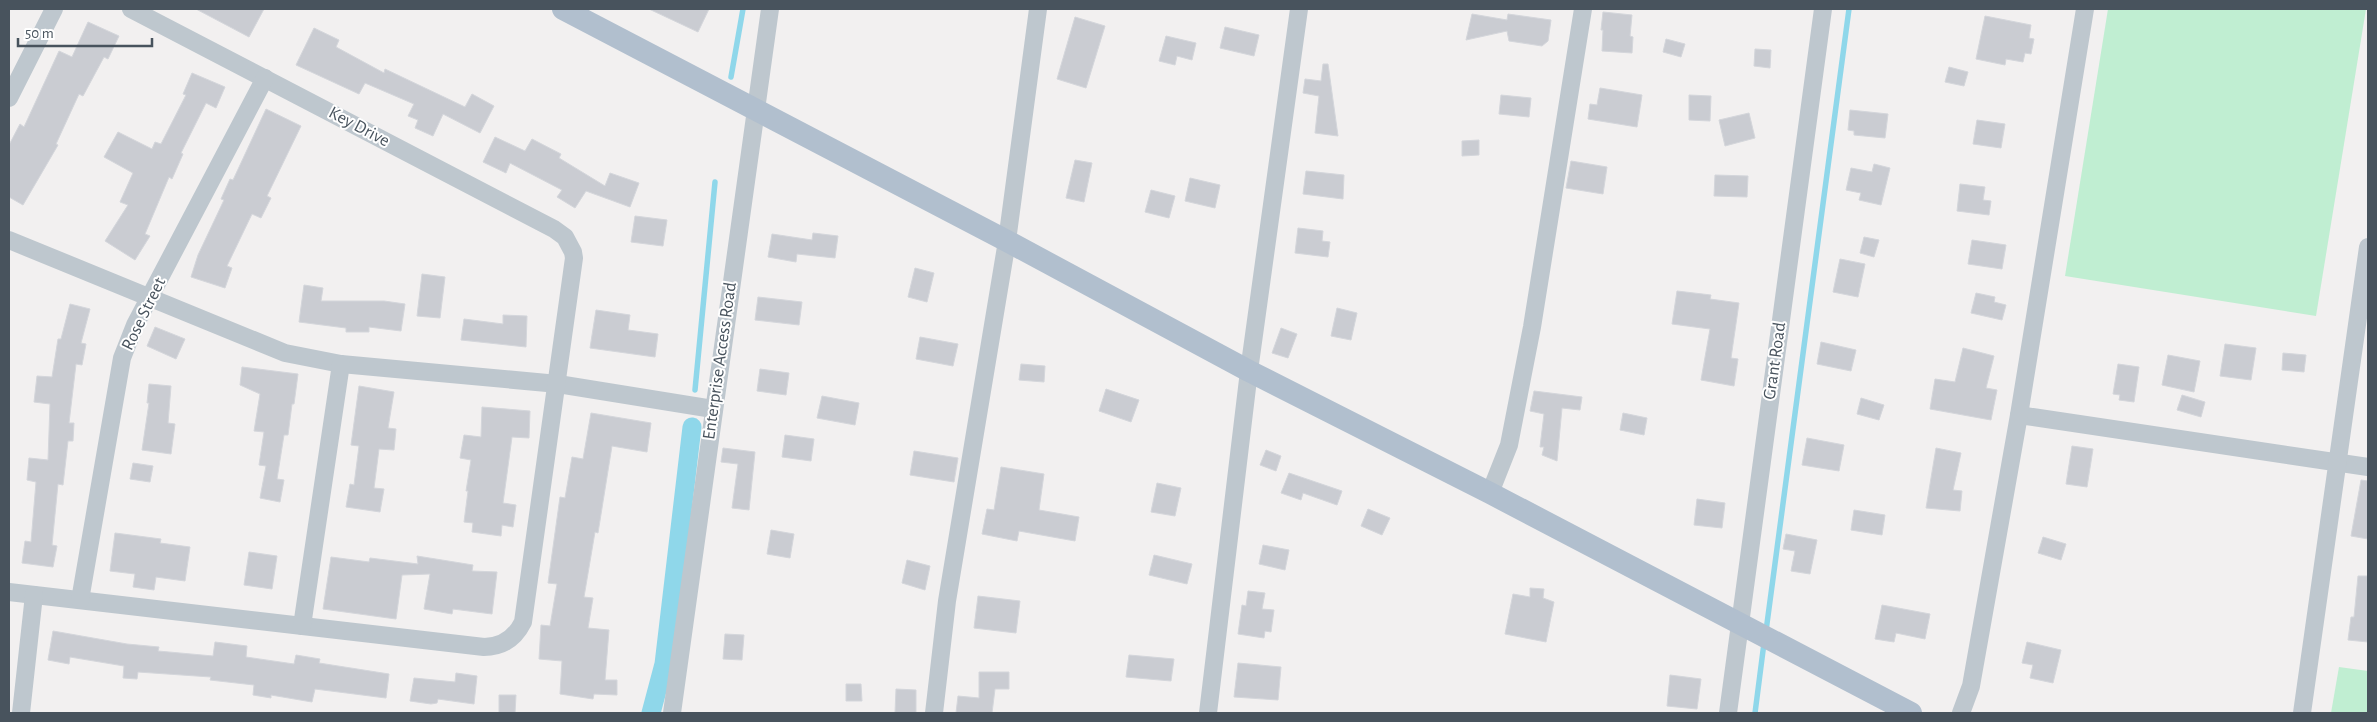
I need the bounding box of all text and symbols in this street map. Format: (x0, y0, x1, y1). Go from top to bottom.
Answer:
scale bar (18, 15, 151, 47)
text: 50 m (25, 26, 54, 41)
street label: Key Drive (326, 104, 392, 150)
street label: Rose Street (119, 275, 169, 353)
street label: Enterprise Access Road (700, 281, 740, 441)
street label: Grant Road (1761, 321, 1789, 401)

